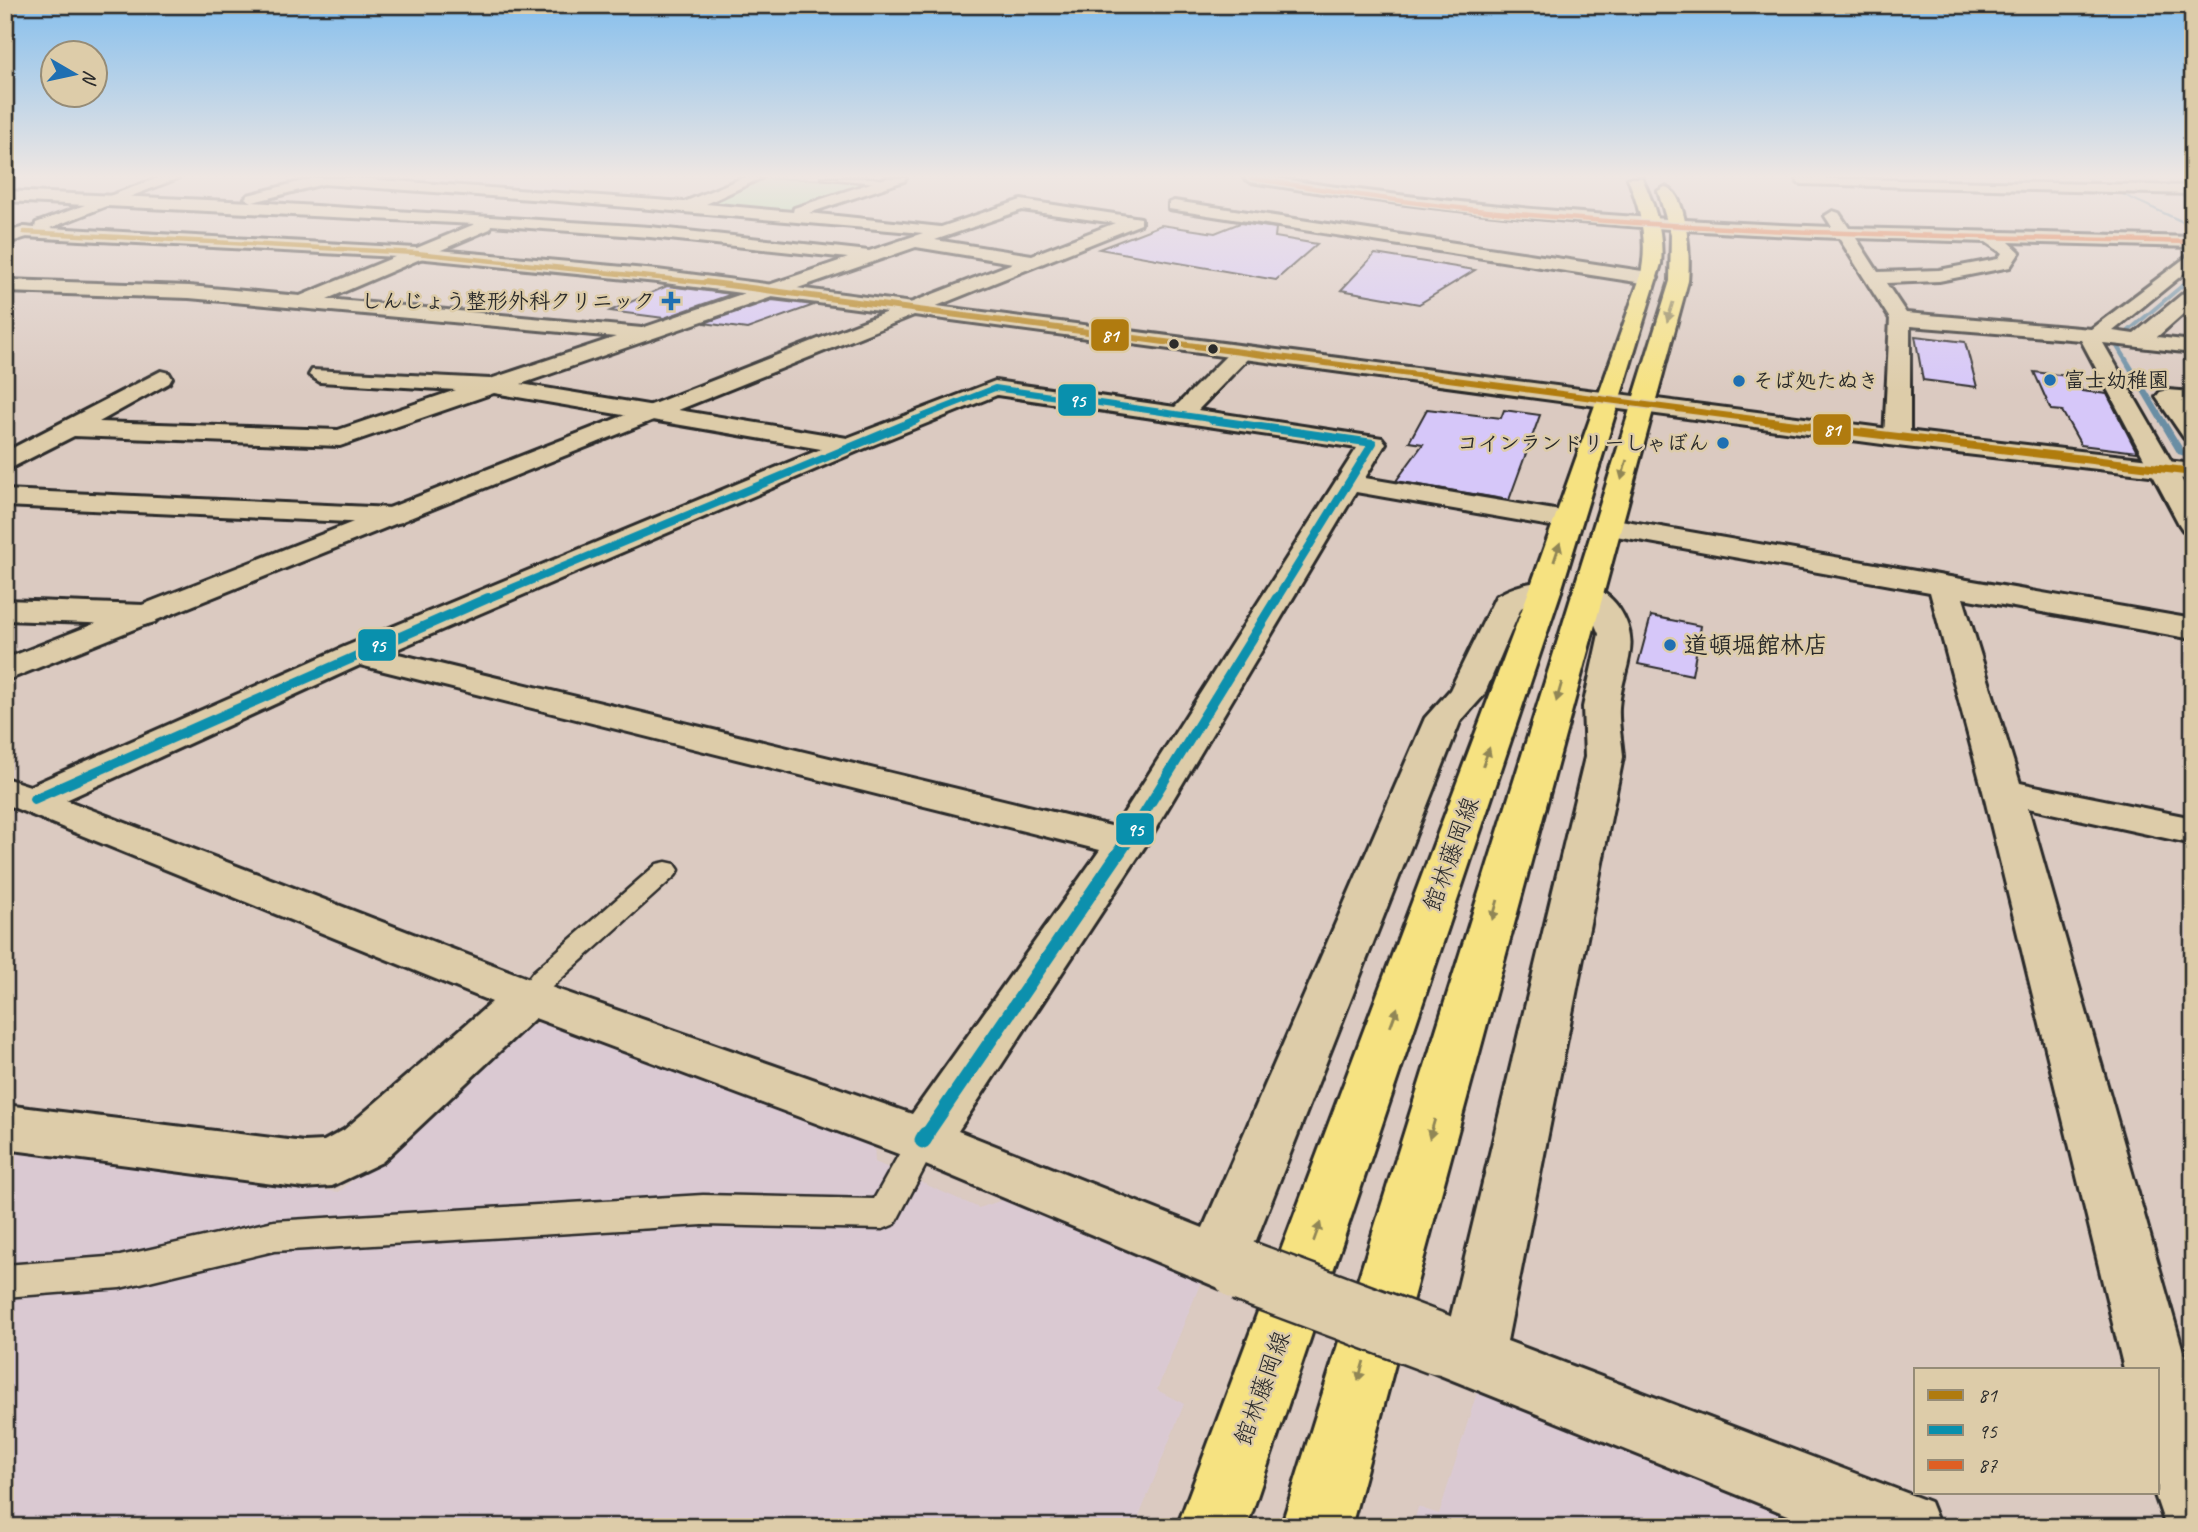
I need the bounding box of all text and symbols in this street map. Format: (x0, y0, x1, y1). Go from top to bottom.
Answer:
north arrow (38, 38, 108, 108)
text: N (77, 69, 103, 87)
place label: しんじょう整形外科クリニック (361, 288, 655, 314)
marker: しんじょう整形外科クリニック (661, 291, 681, 311)
one-way arrow (1664, 302, 1674, 323)
line badge: 81 (1090, 318, 1130, 352)
text: 81 (1101, 324, 1121, 348)
unlabelled marker (1167, 337, 1181, 351)
unlabelled marker (1206, 342, 1220, 356)
place label: 富士幼稚園 (2064, 367, 2169, 393)
place label: そば処たぬき (1753, 368, 1879, 394)
marker: 富士幼稚園 (2042, 372, 2058, 388)
marker: そば処たぬき (1731, 373, 1747, 389)
line badge: 95 (1057, 383, 1097, 417)
text: 95 (1069, 389, 1087, 413)
line badge: 81 (1812, 413, 1852, 446)
text: 81 (1823, 418, 1843, 442)
place label: コインランドリーしゃぼん (1457, 430, 1709, 456)
marker: コインランドリーしゃぼん (1715, 435, 1731, 451)
one-way arrow (1618, 460, 1629, 482)
one-way arrow (1553, 541, 1563, 562)
line badge: 95 (357, 628, 397, 662)
place label: 道頓堀館林店 (1684, 630, 1828, 660)
text: 95 (369, 634, 387, 658)
marker: 道頓堀館林店 (1662, 637, 1678, 653)
one-way arrow (1553, 682, 1563, 703)
one-way arrow (1481, 746, 1492, 767)
street label: 館林藤岡線 (1416, 792, 1486, 916)
line badge: 95 (1115, 812, 1155, 846)
text: 95 (1127, 818, 1145, 842)
one-way arrow (1490, 900, 1500, 921)
one-way arrow (1388, 1007, 1399, 1028)
one-way arrow (1426, 1119, 1436, 1140)
one-way arrow (1312, 1221, 1323, 1242)
street label: 館林藤岡線 (1227, 1326, 1297, 1450)
one-way arrow (1356, 1360, 1366, 1381)
legend (1914, 1368, 2160, 1494)
text: 81 (1978, 1382, 1998, 1408)
text: 95 (1978, 1418, 1998, 1444)
text: 87 (1978, 1452, 1998, 1478)

